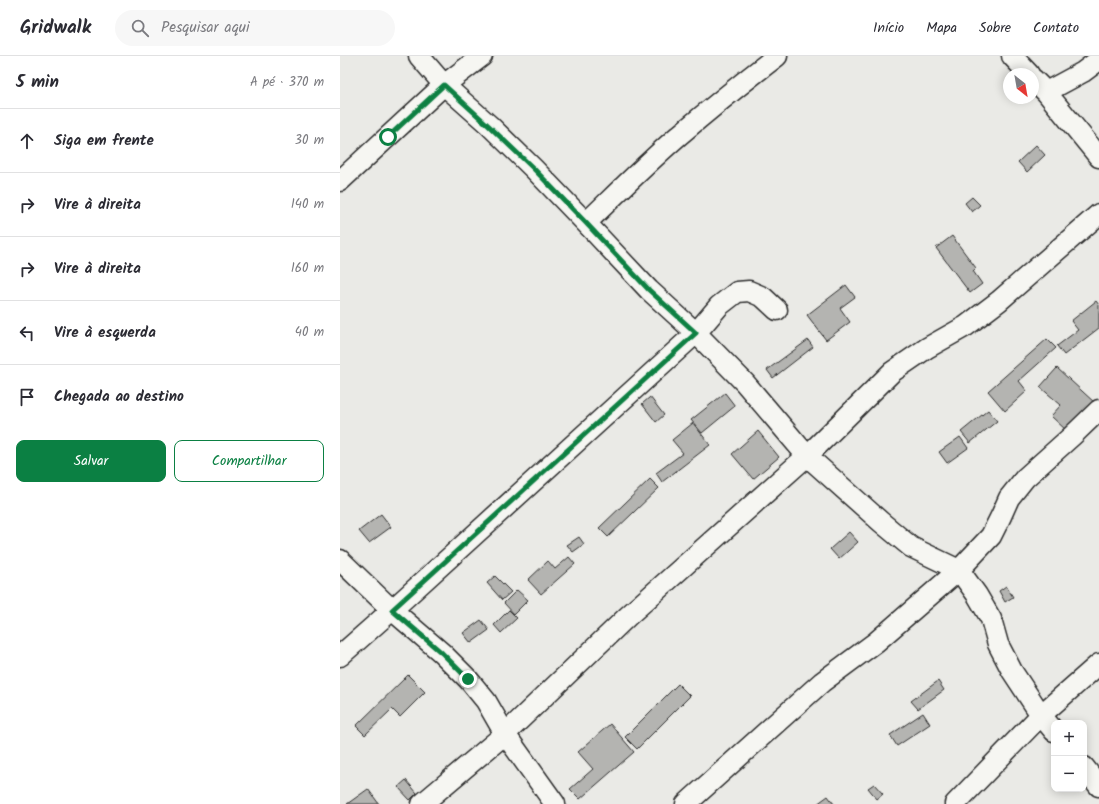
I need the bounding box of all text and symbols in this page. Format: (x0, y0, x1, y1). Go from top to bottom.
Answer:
search box (115, 10, 395, 46)
text: Gridwalk (20, 13, 91, 43)
text: Pesquisar aqui (161, 16, 250, 40)
icon: search (129, 17, 151, 39)
text: Início (873, 17, 904, 39)
text: Mapa (926, 17, 957, 39)
text: Sobre (979, 17, 1011, 39)
text: Contato (1033, 17, 1079, 39)
north arrow (1003, 68, 1039, 104)
text: 5 min (16, 69, 59, 96)
text: A pé · 370 m (250, 72, 324, 93)
route start (379, 128, 397, 146)
text: Siga em frente (54, 129, 154, 153)
icon: ahead (16, 130, 38, 152)
text: 30 m (295, 130, 324, 151)
text: Vire à direita (54, 193, 141, 217)
icon: right (16, 194, 38, 216)
text: 140 m (291, 194, 324, 215)
text: Vire à direita (54, 257, 141, 281)
icon: right (16, 258, 38, 280)
text: 160 m (291, 258, 324, 279)
text: Vire à esquerda (54, 321, 156, 345)
icon: left (16, 322, 38, 344)
text: 40 m (295, 322, 324, 343)
text: Chegada ao destino (54, 385, 184, 409)
icon: arrive (16, 386, 38, 408)
button: Salvar (16, 440, 166, 482)
button: Compartilhar (174, 440, 324, 482)
route end (459, 670, 477, 688)
map controls (1051, 720, 1087, 792)
button: + (1051, 720, 1087, 756)
button: − (1051, 756, 1087, 792)

